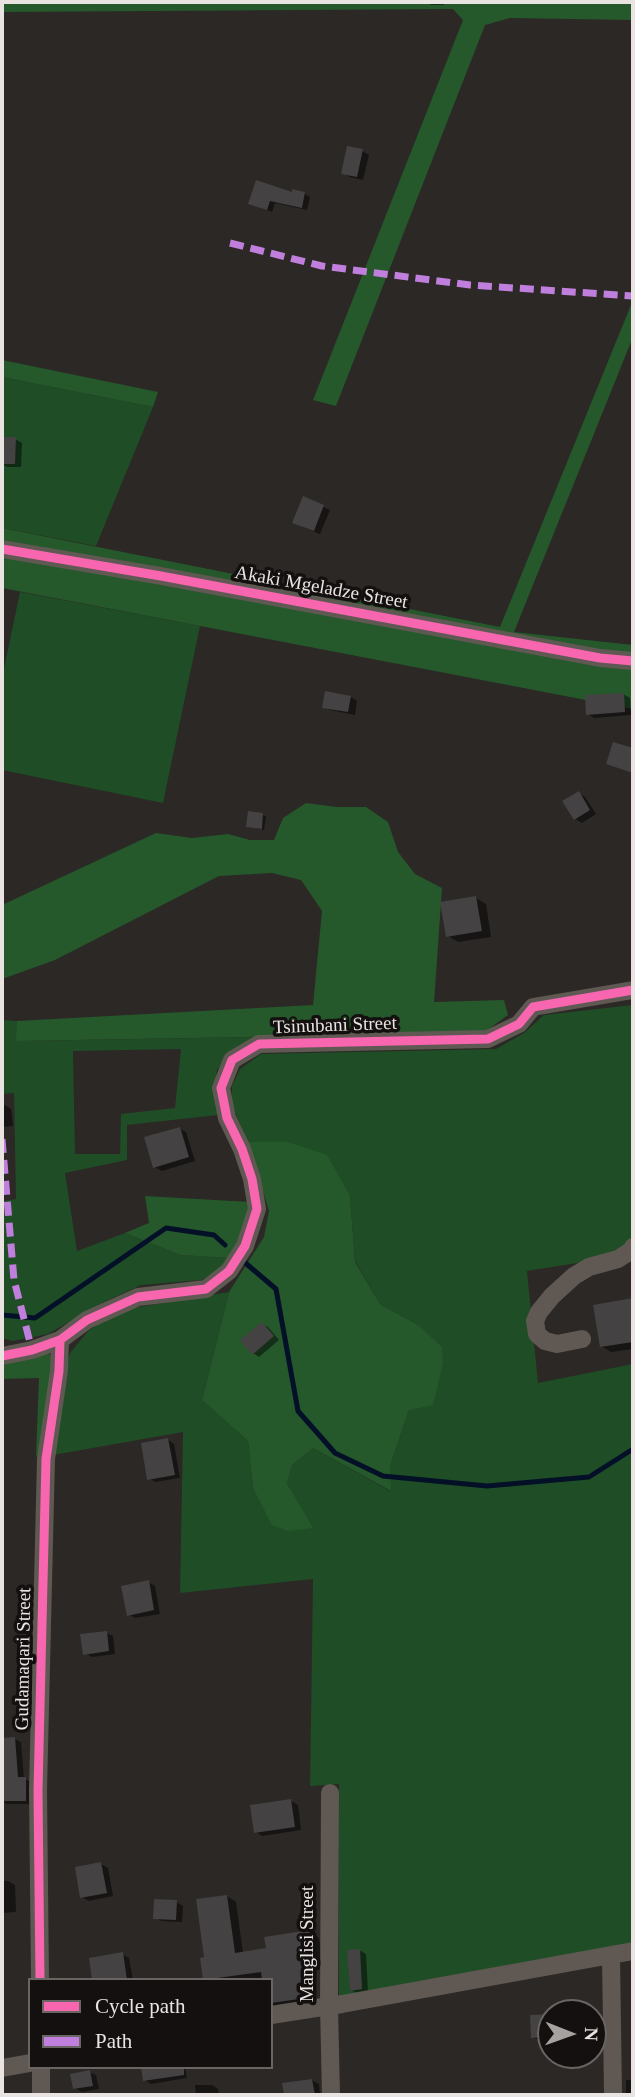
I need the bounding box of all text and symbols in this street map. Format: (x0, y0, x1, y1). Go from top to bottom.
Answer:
street label: Akaki Mgeladze Street (222, 560, 420, 616)
street label: Tsinubani Street (263, 1012, 407, 1040)
street label: Gudamaqari Street (11, 1574, 37, 1744)
street label: Manglisi Street (297, 1877, 319, 2011)
legend (28, 1978, 273, 2069)
text: Cycle path (95, 1994, 185, 2018)
north arrow (537, 1999, 607, 2069)
text: N (581, 2027, 602, 2041)
text: Path (95, 2029, 132, 2053)

